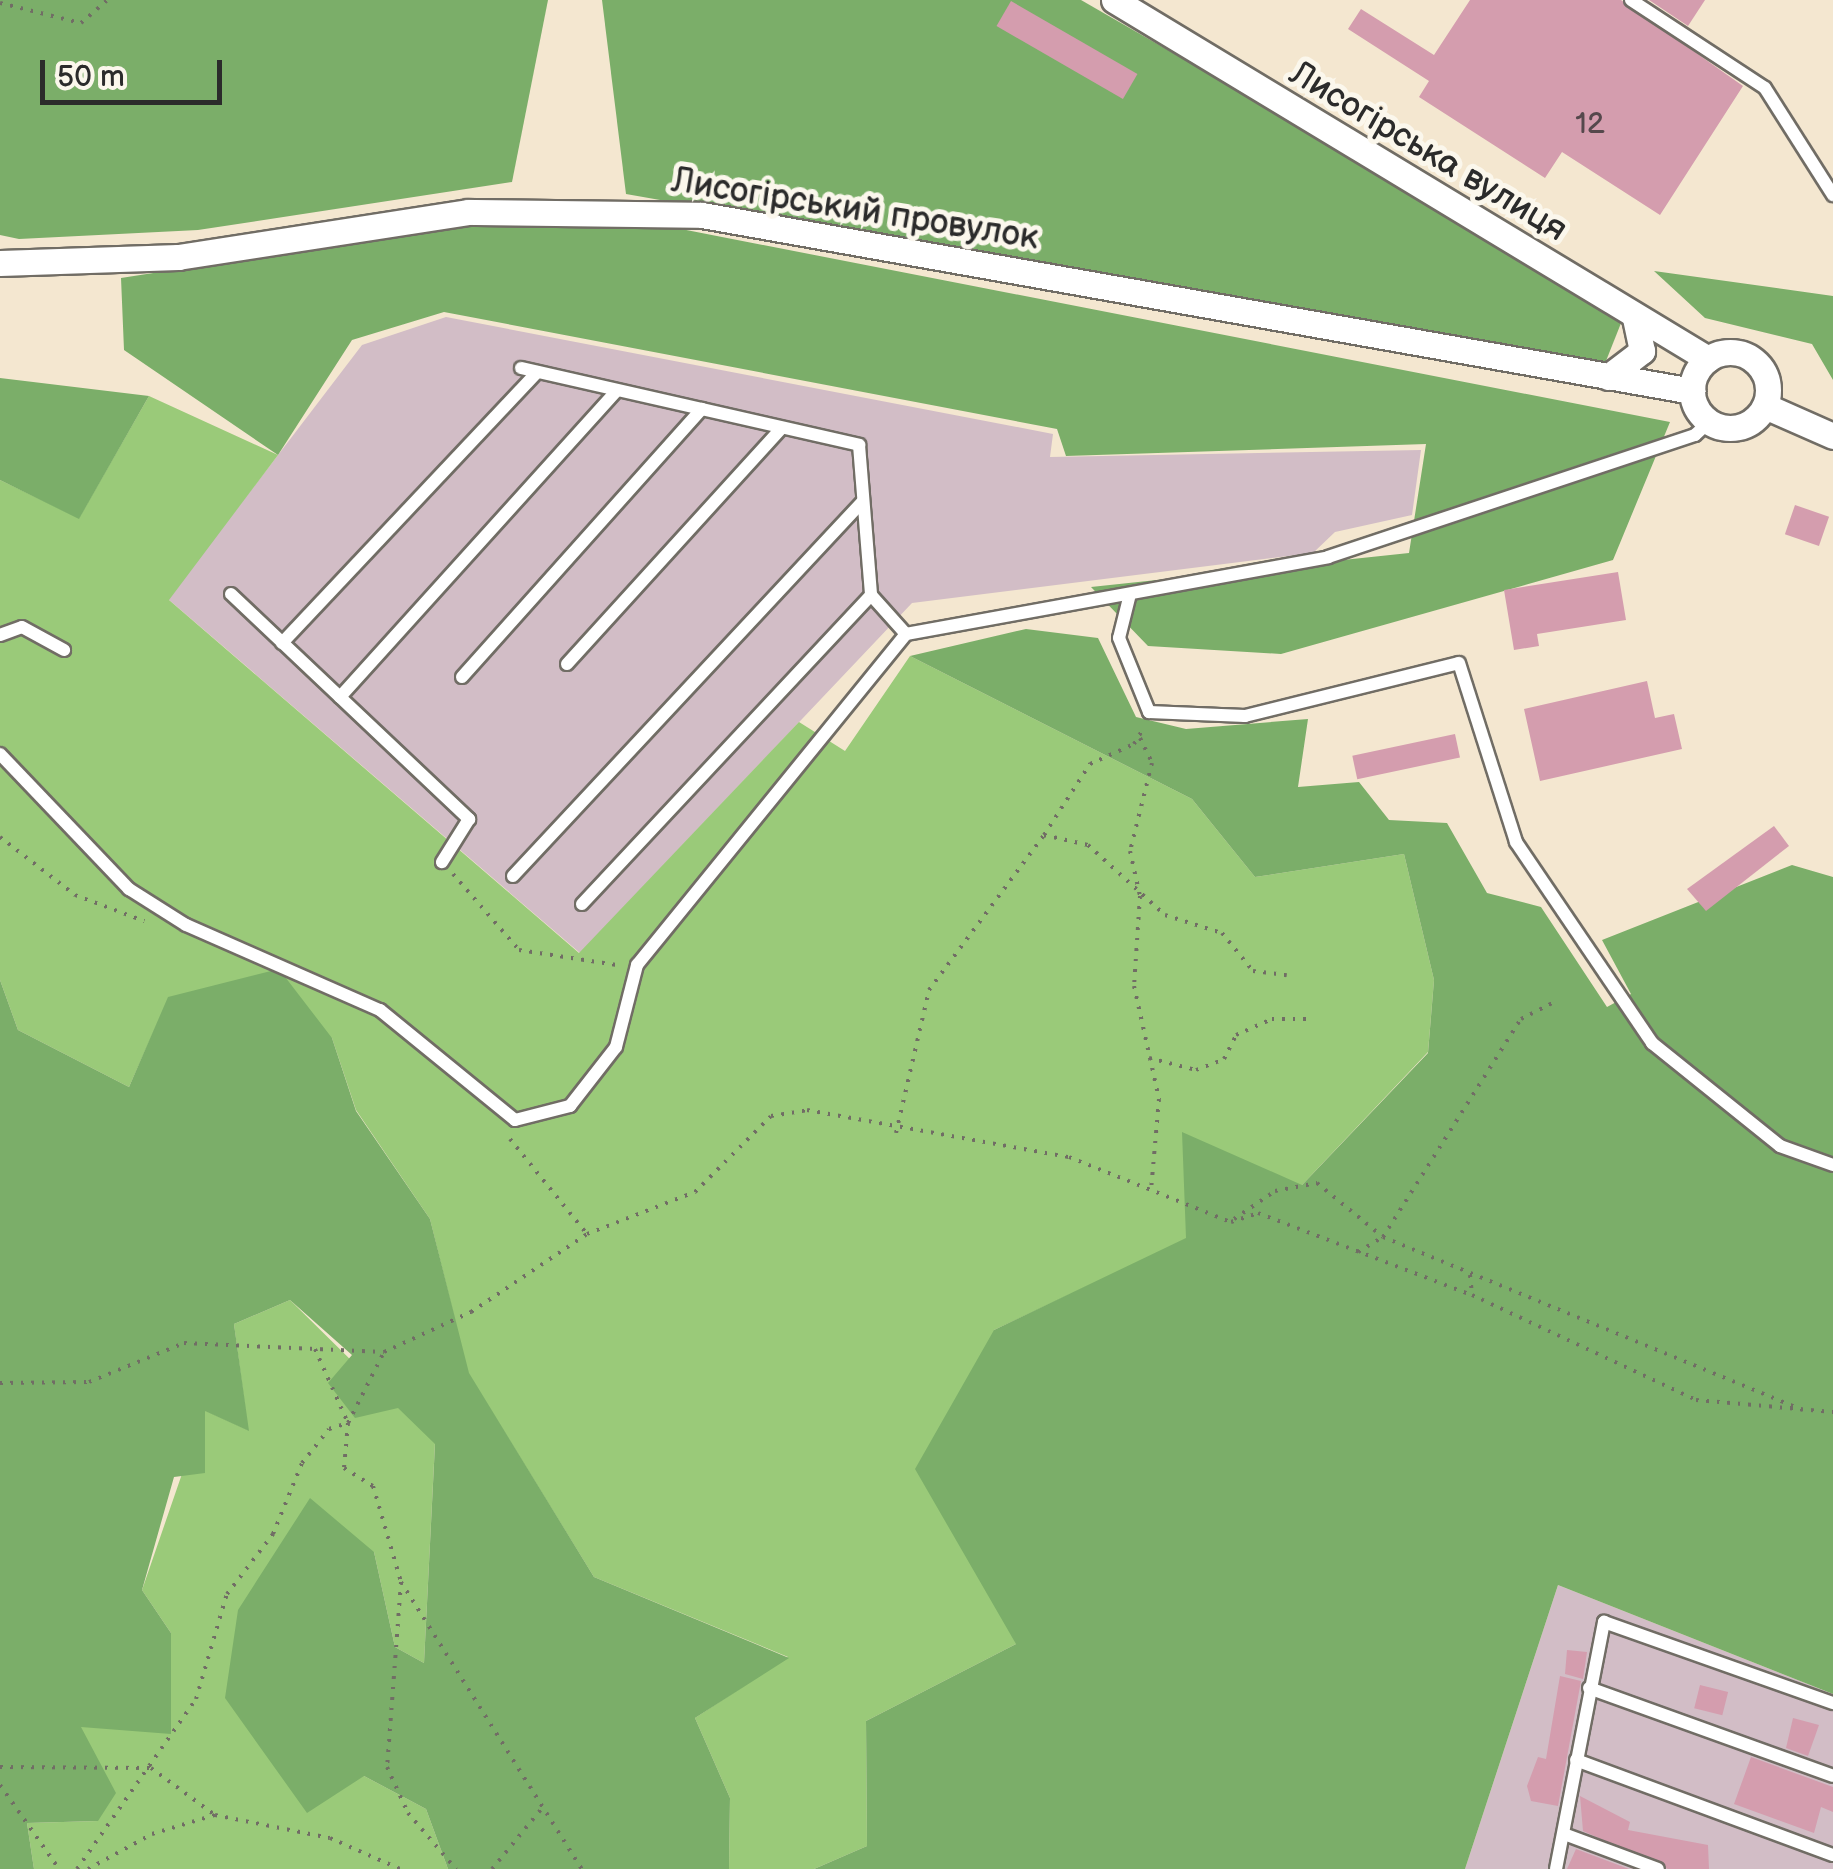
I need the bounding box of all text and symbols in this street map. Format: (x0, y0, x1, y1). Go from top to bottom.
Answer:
scale bar (45, 40, 228, 102)
street label: Лисогірська вулиця (1282, 53, 1574, 251)
text: 50 m (57, 59, 125, 95)
house number: 12 (1575, 106, 1605, 142)
street label: Лисогірський провулок (669, 160, 1041, 260)

